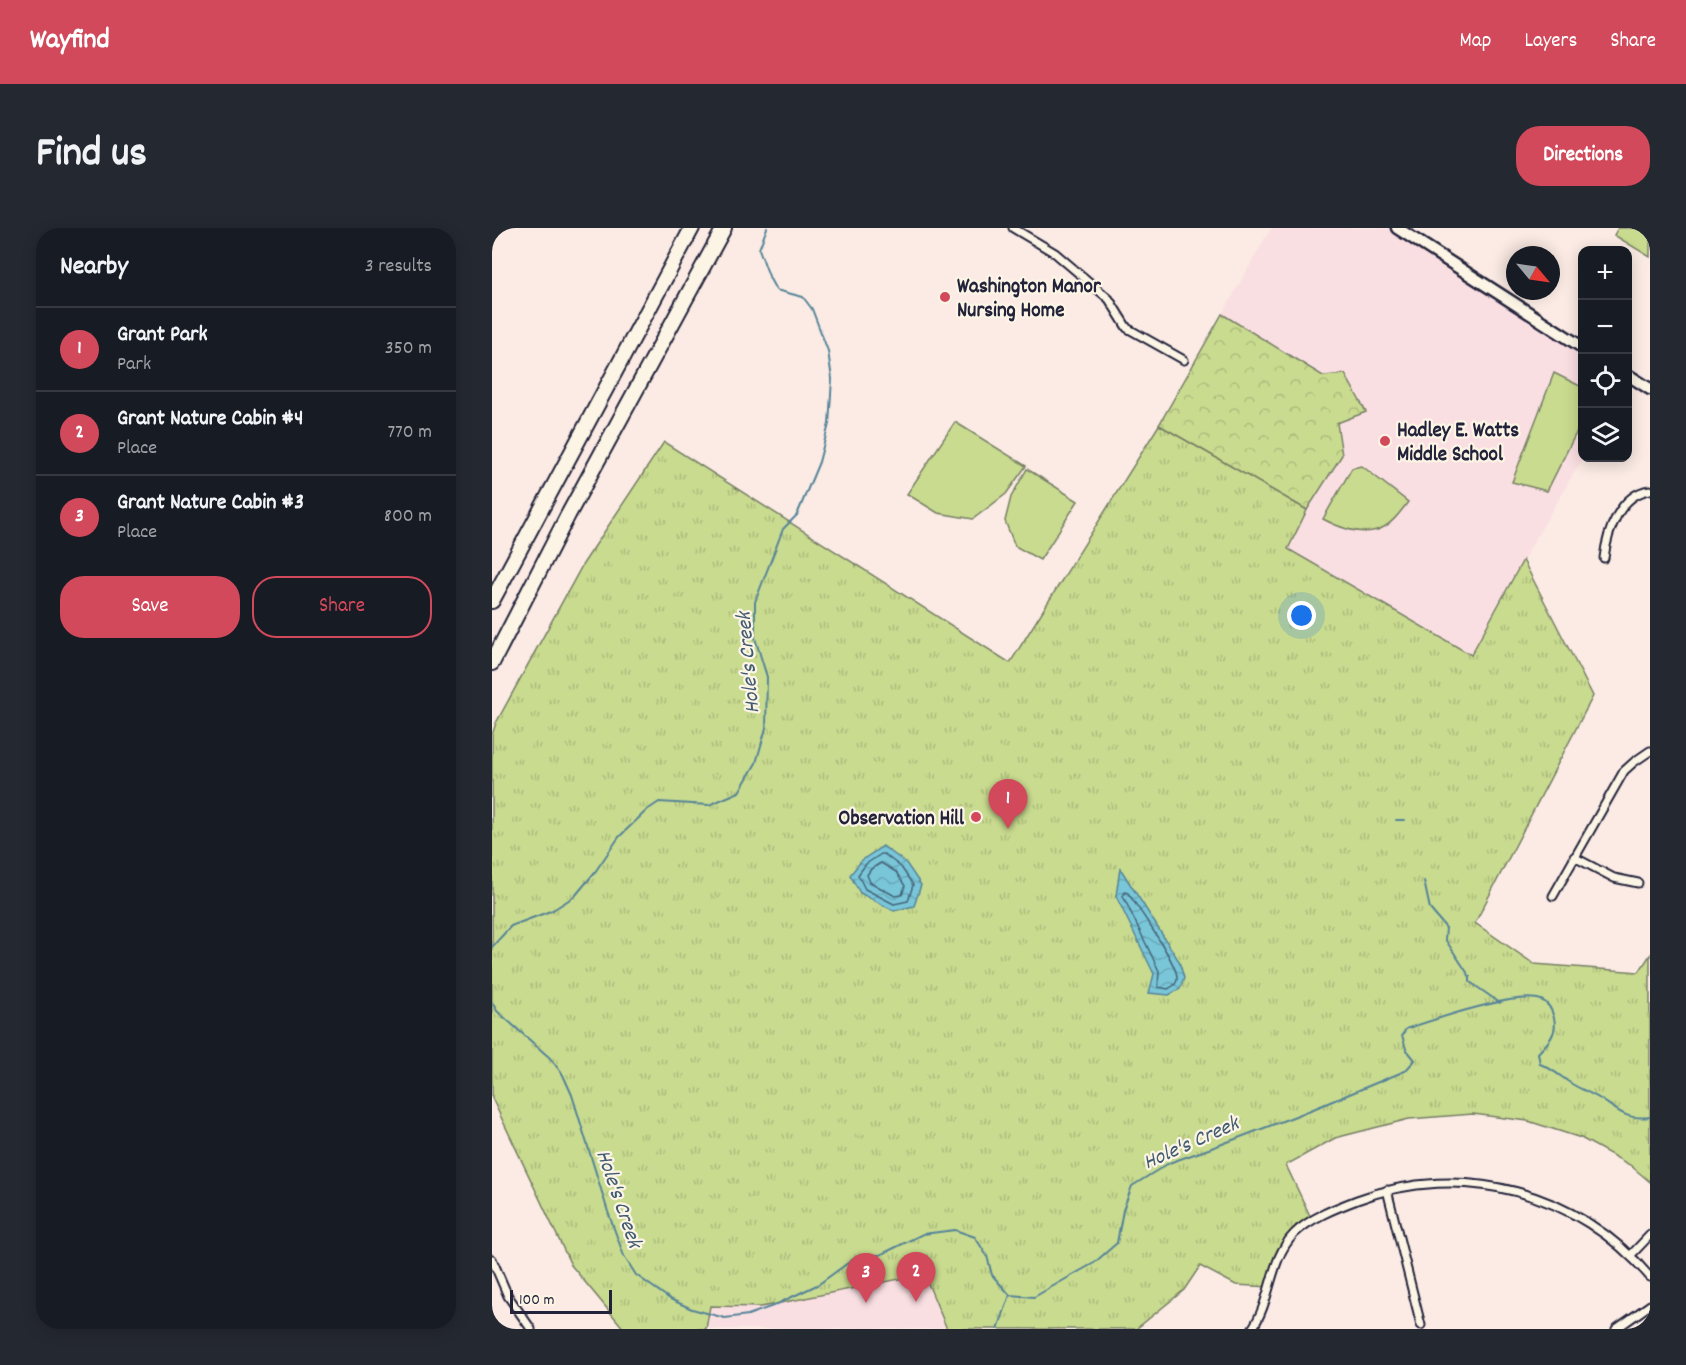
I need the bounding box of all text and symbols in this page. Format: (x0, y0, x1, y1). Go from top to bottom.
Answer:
text: Wayfind (30, 22, 110, 62)
text: Map (1460, 27, 1491, 57)
text: Layers (1524, 27, 1577, 57)
text: Share (1610, 27, 1656, 57)
text: Find us (36, 126, 147, 186)
button: Directions (1516, 126, 1650, 186)
north arrow (1506, 246, 1560, 300)
map controls (1578, 246, 1632, 462)
button: + (1578, 246, 1632, 300)
text: Nearby (60, 249, 128, 286)
text: 3 results (365, 253, 432, 281)
place label: Washington Manor Nursing Home (957, 273, 1102, 327)
marker: Washington Manor Nursing Home (938, 290, 952, 304)
button: − (1578, 300, 1632, 354)
text: Grant Park (117, 320, 207, 351)
text: 1 (77, 335, 82, 363)
text: 350 m (385, 335, 432, 363)
text: Park (117, 351, 151, 379)
button: locate (1578, 354, 1632, 408)
text: Grant Nature Cabin #4 (117, 404, 303, 435)
button: layers (1578, 408, 1632, 462)
place label: Hadley E. Watts Middle School (1397, 417, 1519, 471)
text: 2 (75, 419, 84, 447)
text: 770 m (387, 419, 432, 447)
marker: Hadley E. Watts Middle School (1378, 434, 1392, 448)
text: Place (117, 435, 157, 463)
text: Grant Nature Cabin #3 (117, 488, 304, 519)
text: 3 (75, 503, 84, 531)
text: 800 m (384, 503, 432, 531)
text: Place (117, 519, 157, 547)
button: Save (60, 576, 240, 638)
button: Share (252, 576, 432, 638)
your location (1287, 601, 1316, 630)
water label: Hole's Creek (729, 609, 769, 715)
pin: 1 (988, 780, 1028, 829)
place label: Observation Hill (838, 805, 965, 835)
marker: Observation Hill (969, 810, 983, 824)
water label: Hole's Creek (1139, 1108, 1246, 1179)
water label: Hole's Creek (586, 1146, 650, 1254)
pin: 2 (896, 1252, 936, 1302)
pin: 3 (846, 1254, 886, 1303)
scale bar (510, 1287, 612, 1314)
text: 100 m (519, 1289, 555, 1312)

